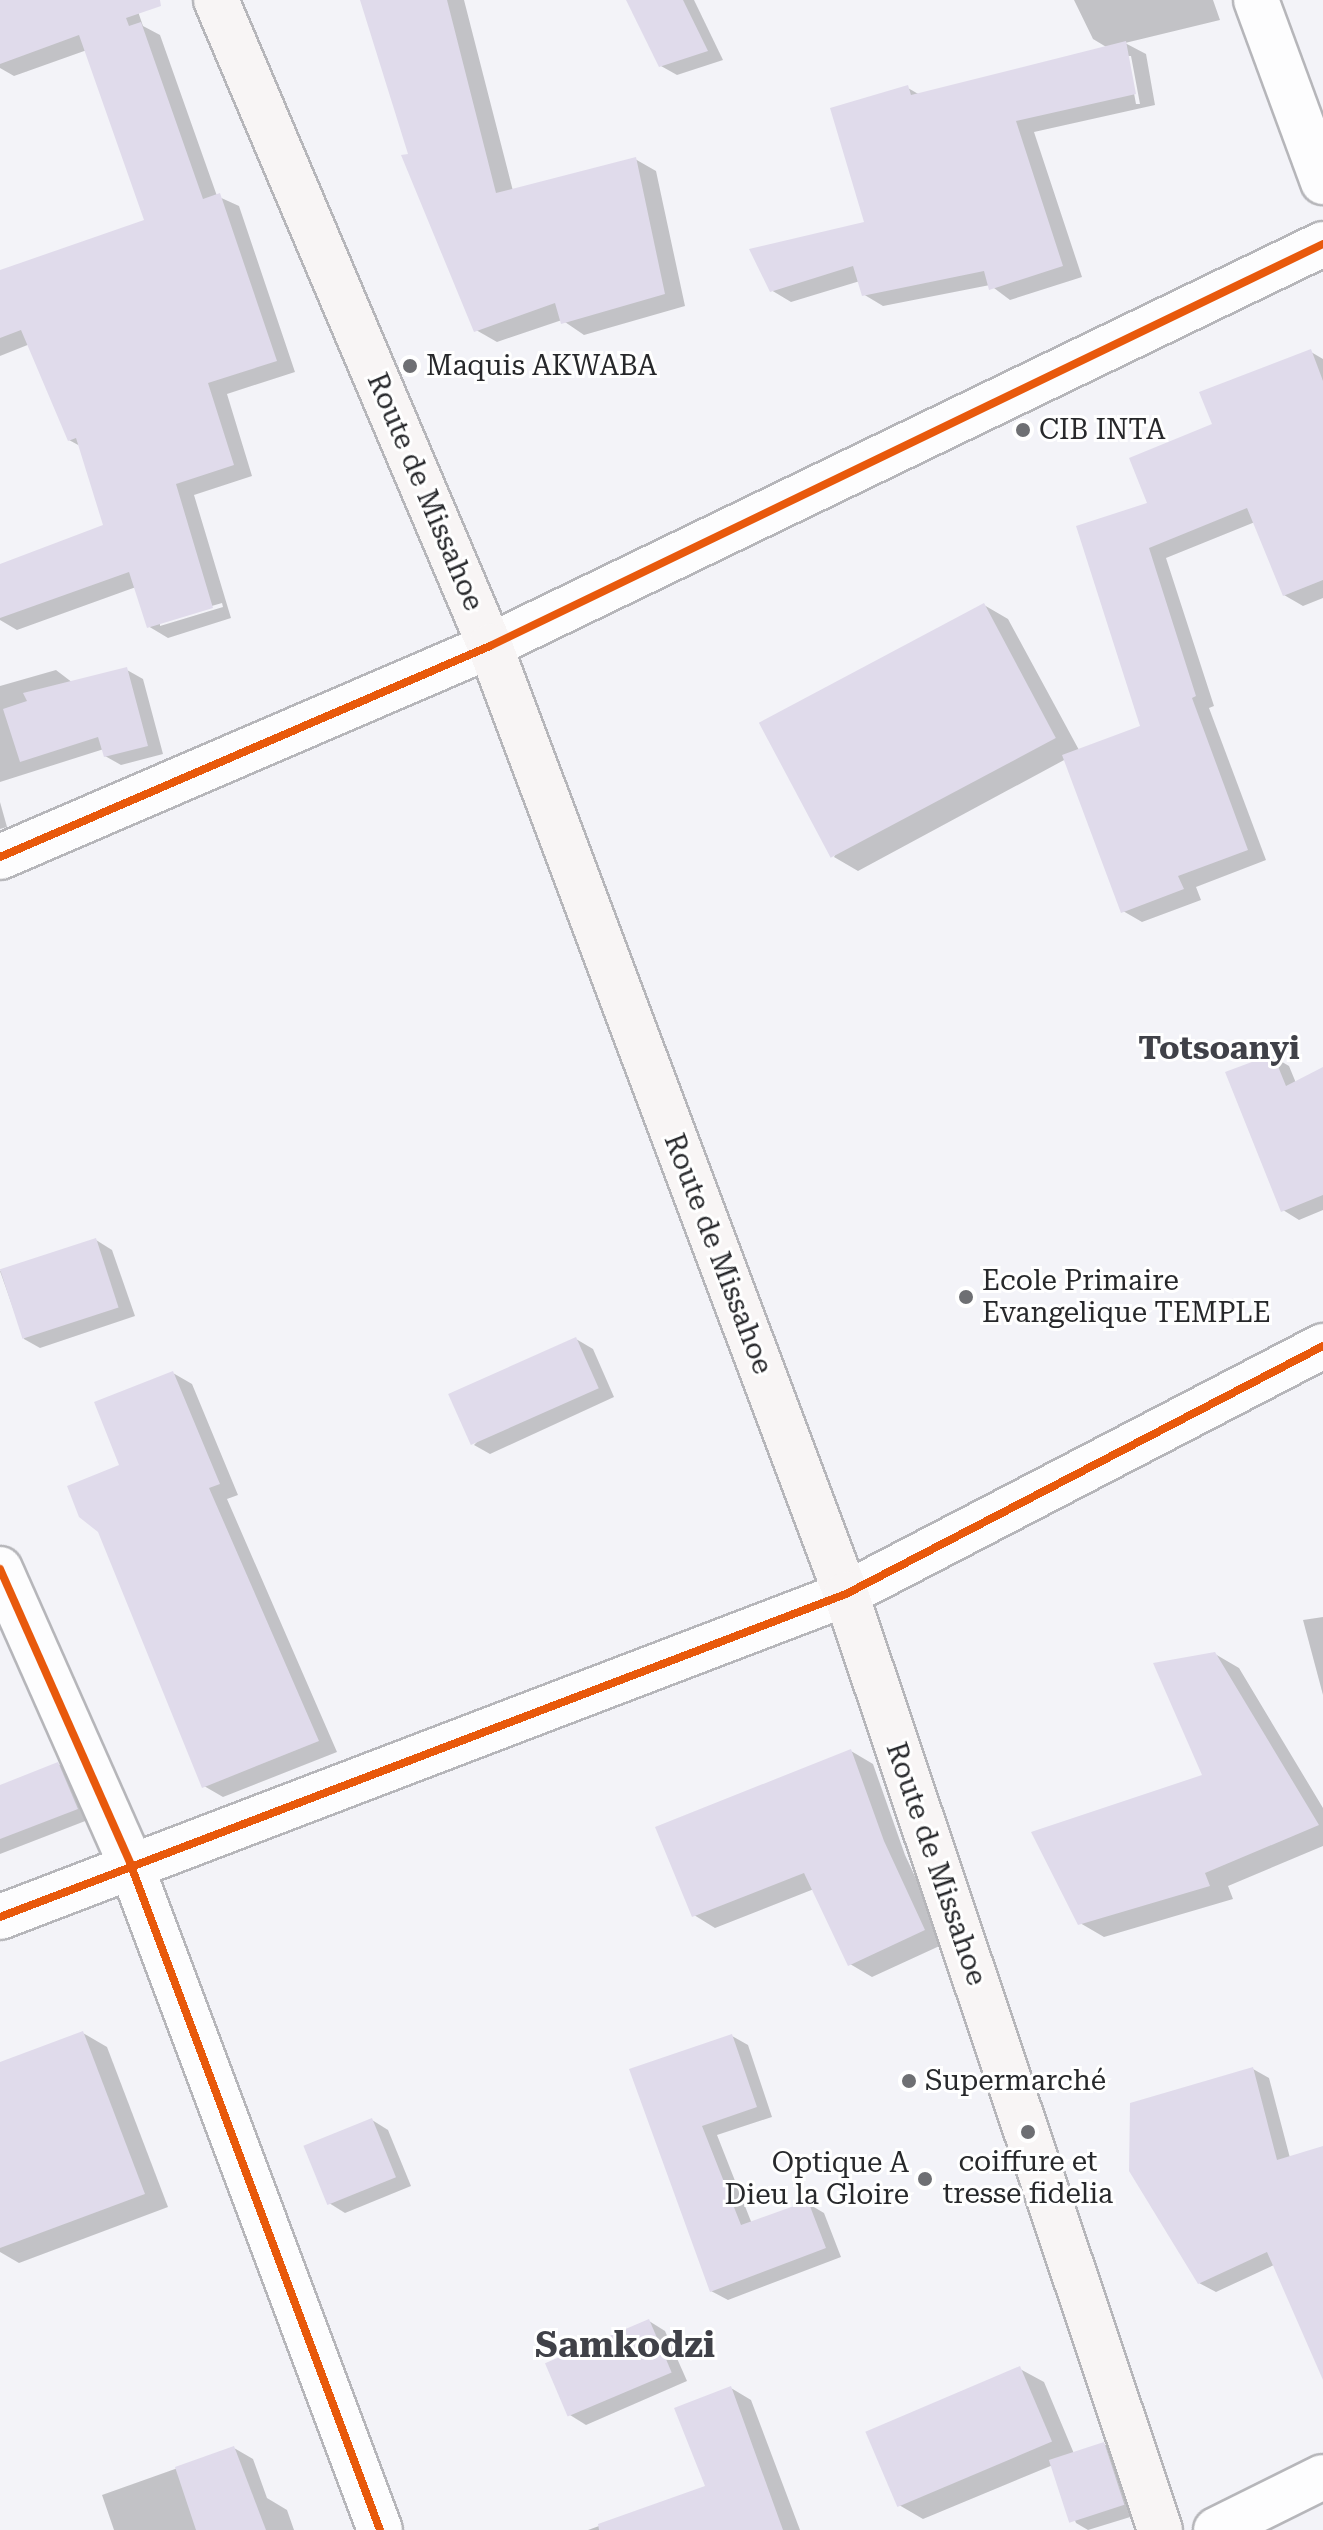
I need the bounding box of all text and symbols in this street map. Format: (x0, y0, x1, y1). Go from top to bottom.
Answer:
place label: Maquis AKWABA (426, 349, 657, 383)
marker: Maquis AKWABA (401, 357, 419, 375)
street label: Route de Missahoe (360, 368, 490, 616)
place label: CIB INTA (1039, 413, 1166, 447)
marker: CIB INTA (1014, 421, 1032, 439)
district label: Totsoanyi (1138, 1029, 1300, 1067)
street label: Route de Missahoe (657, 1129, 779, 1379)
place label: Ecole Primaire Evangelique TEMPLE (982, 1264, 1271, 1330)
marker: Ecole Primaire Evangelique TEMPLE (957, 1288, 975, 1306)
street label: Route de Missahoe (879, 1738, 993, 1990)
place label: Supermarché (925, 2064, 1106, 2098)
marker: Supermarché (900, 2072, 918, 2090)
marker: coiffure et tresse fidelia (1019, 2123, 1037, 2141)
place label: coiffure et tresse fidelia (943, 2145, 1113, 2211)
place label: Optique A Dieu la Gloire (725, 2146, 909, 2212)
marker: Optique A Dieu la Gloire (916, 2170, 934, 2188)
district label: Samkodzi (535, 2324, 715, 2368)

